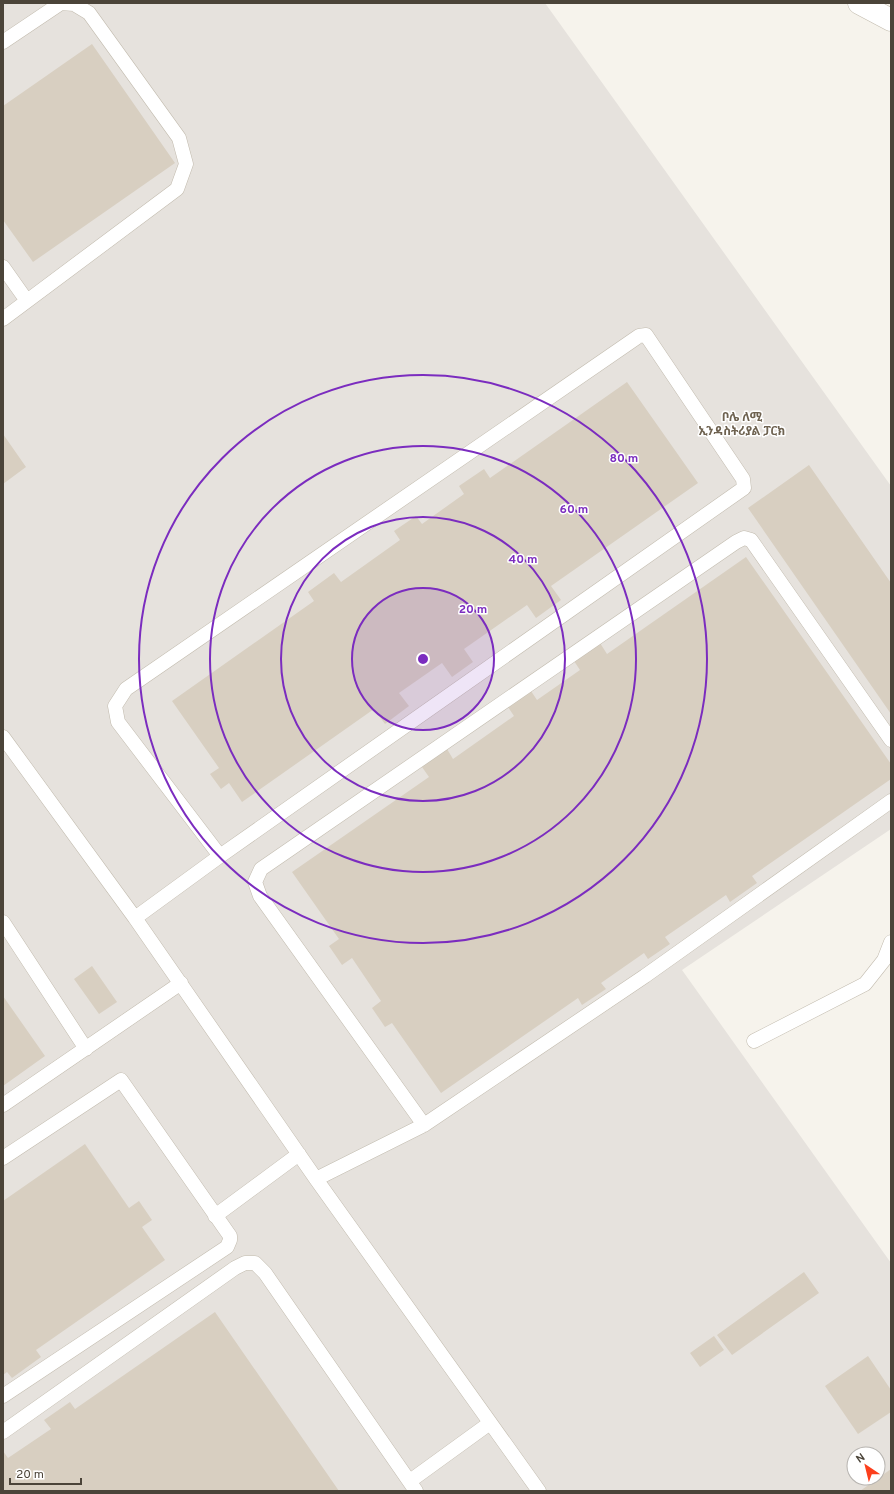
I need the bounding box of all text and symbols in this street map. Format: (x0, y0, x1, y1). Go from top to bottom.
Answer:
district label: ቦሌ ለሚ ኢንዳስትሪያል ፓርክ (699, 410, 785, 440)
text: 80 m (610, 451, 638, 467)
text: 60 m (560, 502, 588, 518)
text: 40 m (508, 552, 538, 568)
text: 20 m (459, 602, 487, 618)
centre of rings (416, 652, 430, 666)
north arrow (846, 1446, 886, 1486)
text: N (854, 1451, 868, 1467)
scale bar (10, 1460, 81, 1486)
text: 20 m (16, 1467, 44, 1483)

